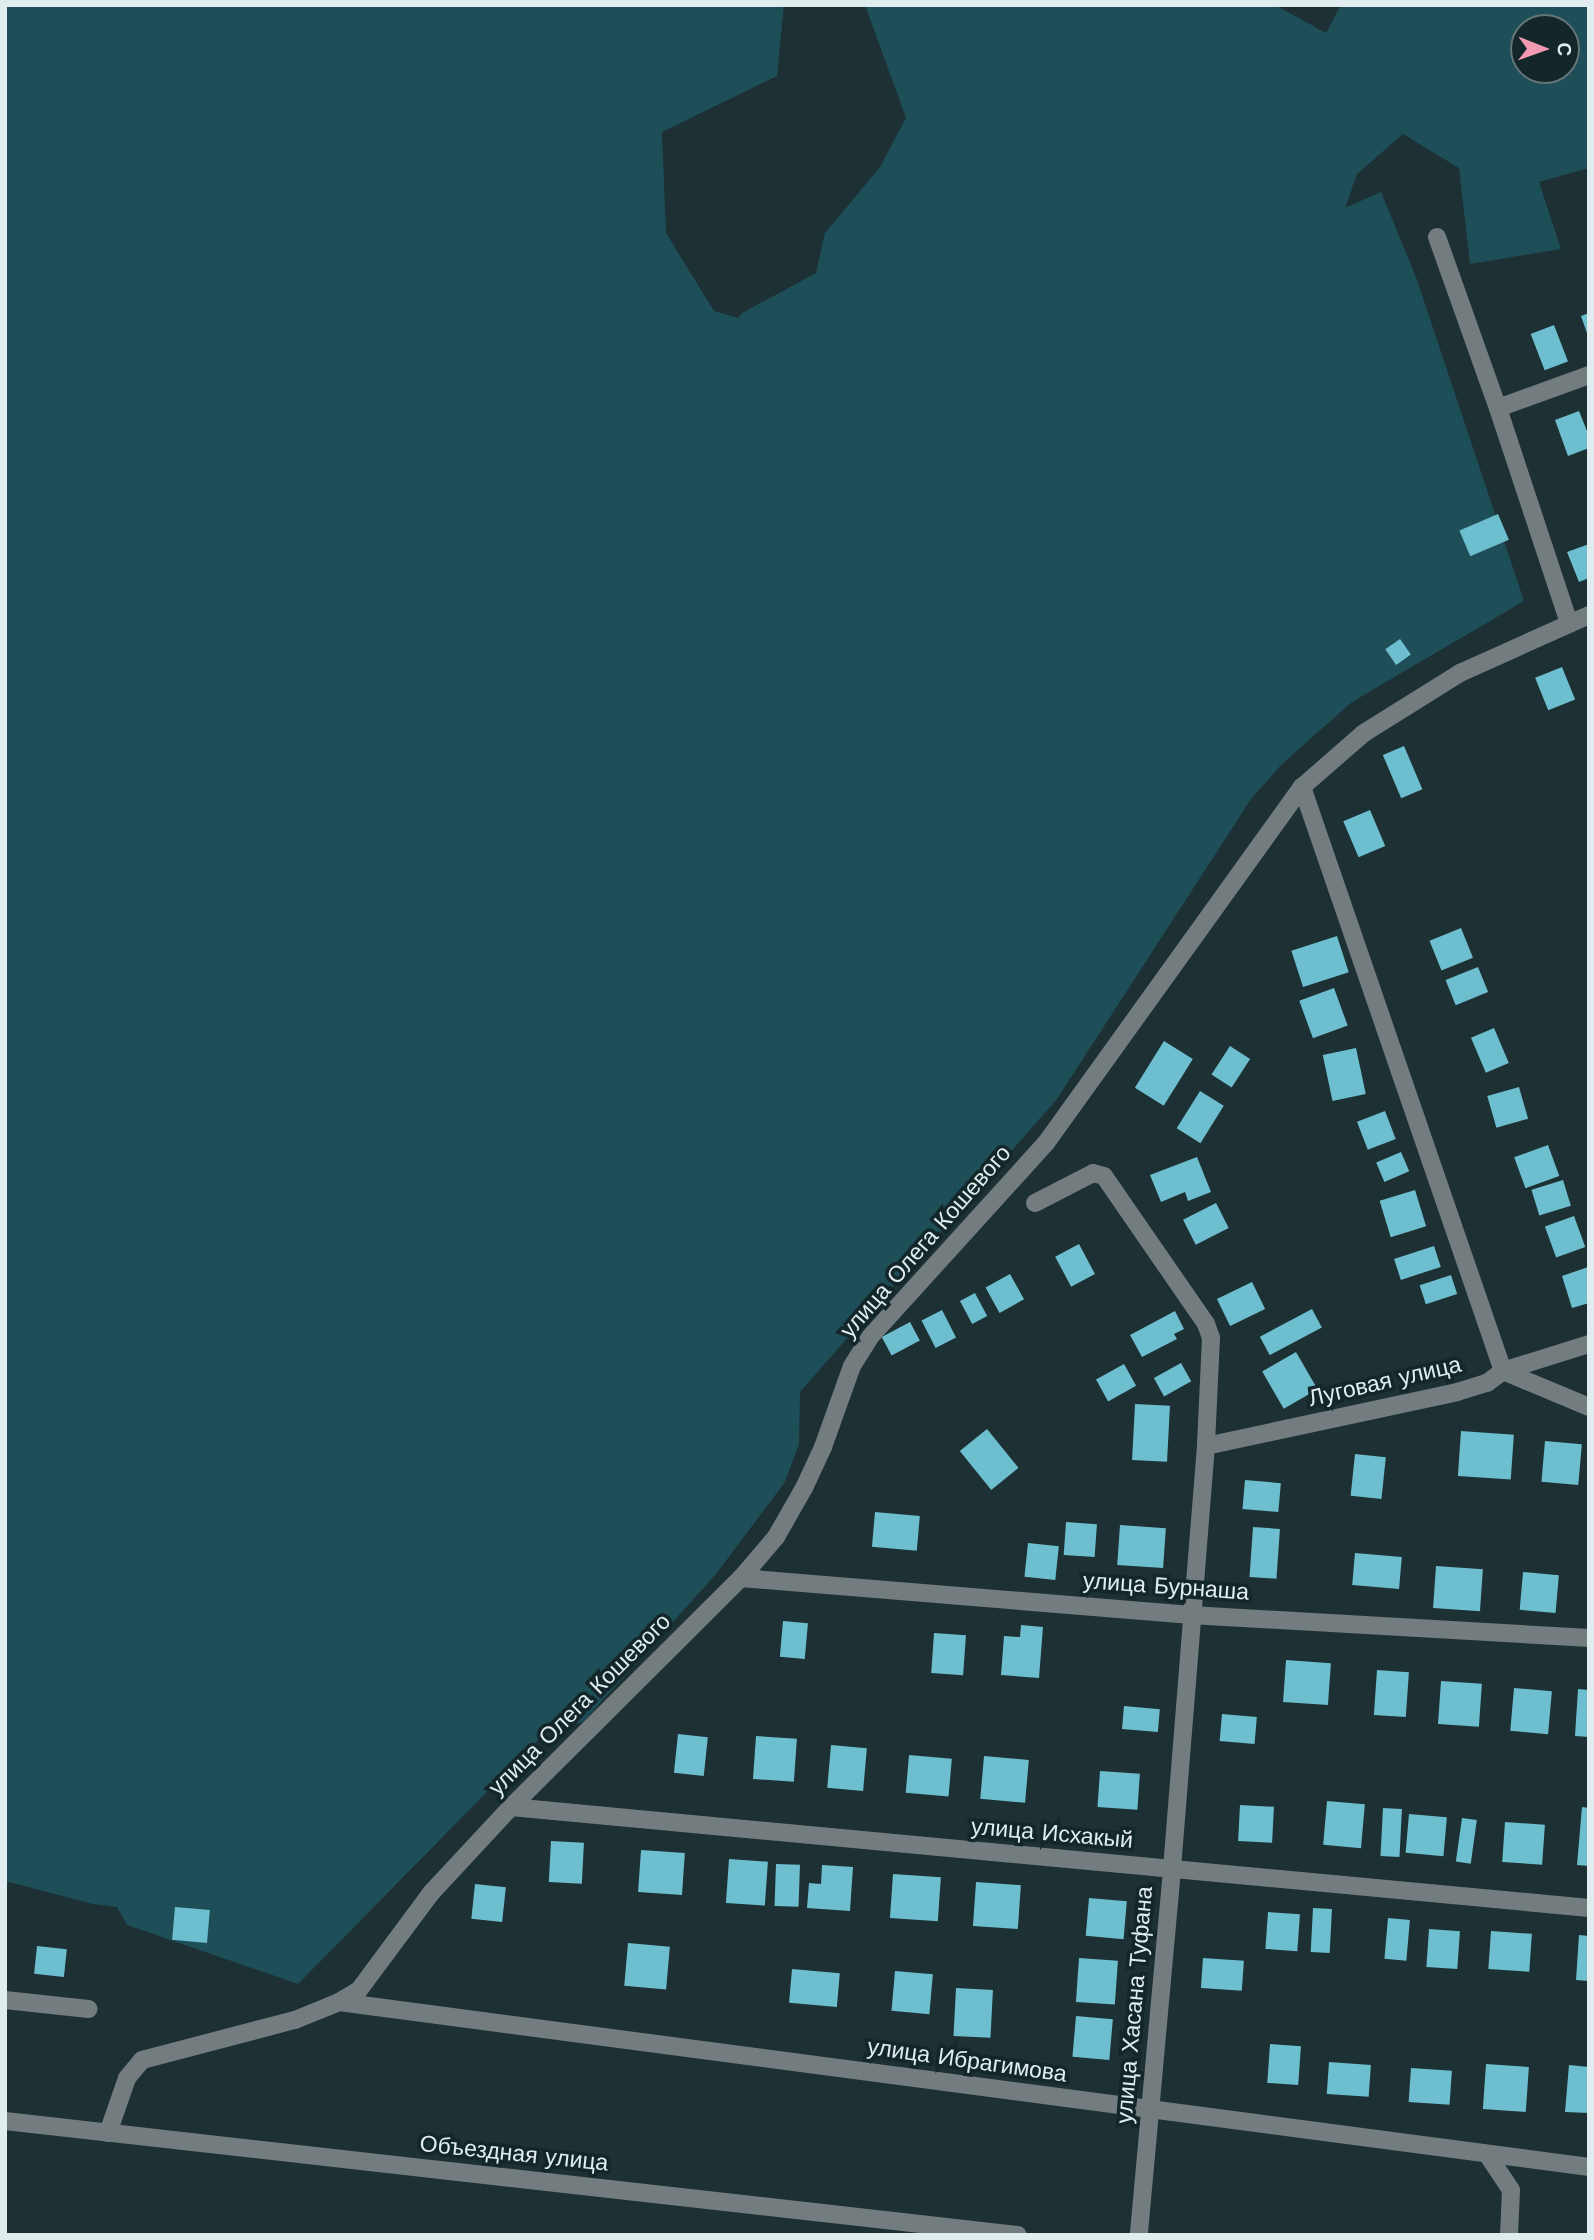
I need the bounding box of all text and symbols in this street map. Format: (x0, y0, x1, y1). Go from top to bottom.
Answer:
north arrow (1510, 14, 1580, 84)
text: С (1553, 42, 1576, 56)
street label: улица Олега Кошевого (835, 1140, 1017, 1344)
street label: Луговая улица (1306, 1351, 1464, 1413)
street label: улица Бурнаша (1082, 1567, 1250, 1607)
street label: улица Олега Кошевого (483, 1608, 677, 1802)
street label: улица Исхакый (970, 1813, 1134, 1855)
street label: улица Хасана Туфана (1111, 1885, 1159, 2125)
street label: улица Ибрагимова (866, 2033, 1068, 2089)
street label: Объездная улица (418, 2130, 610, 2178)

